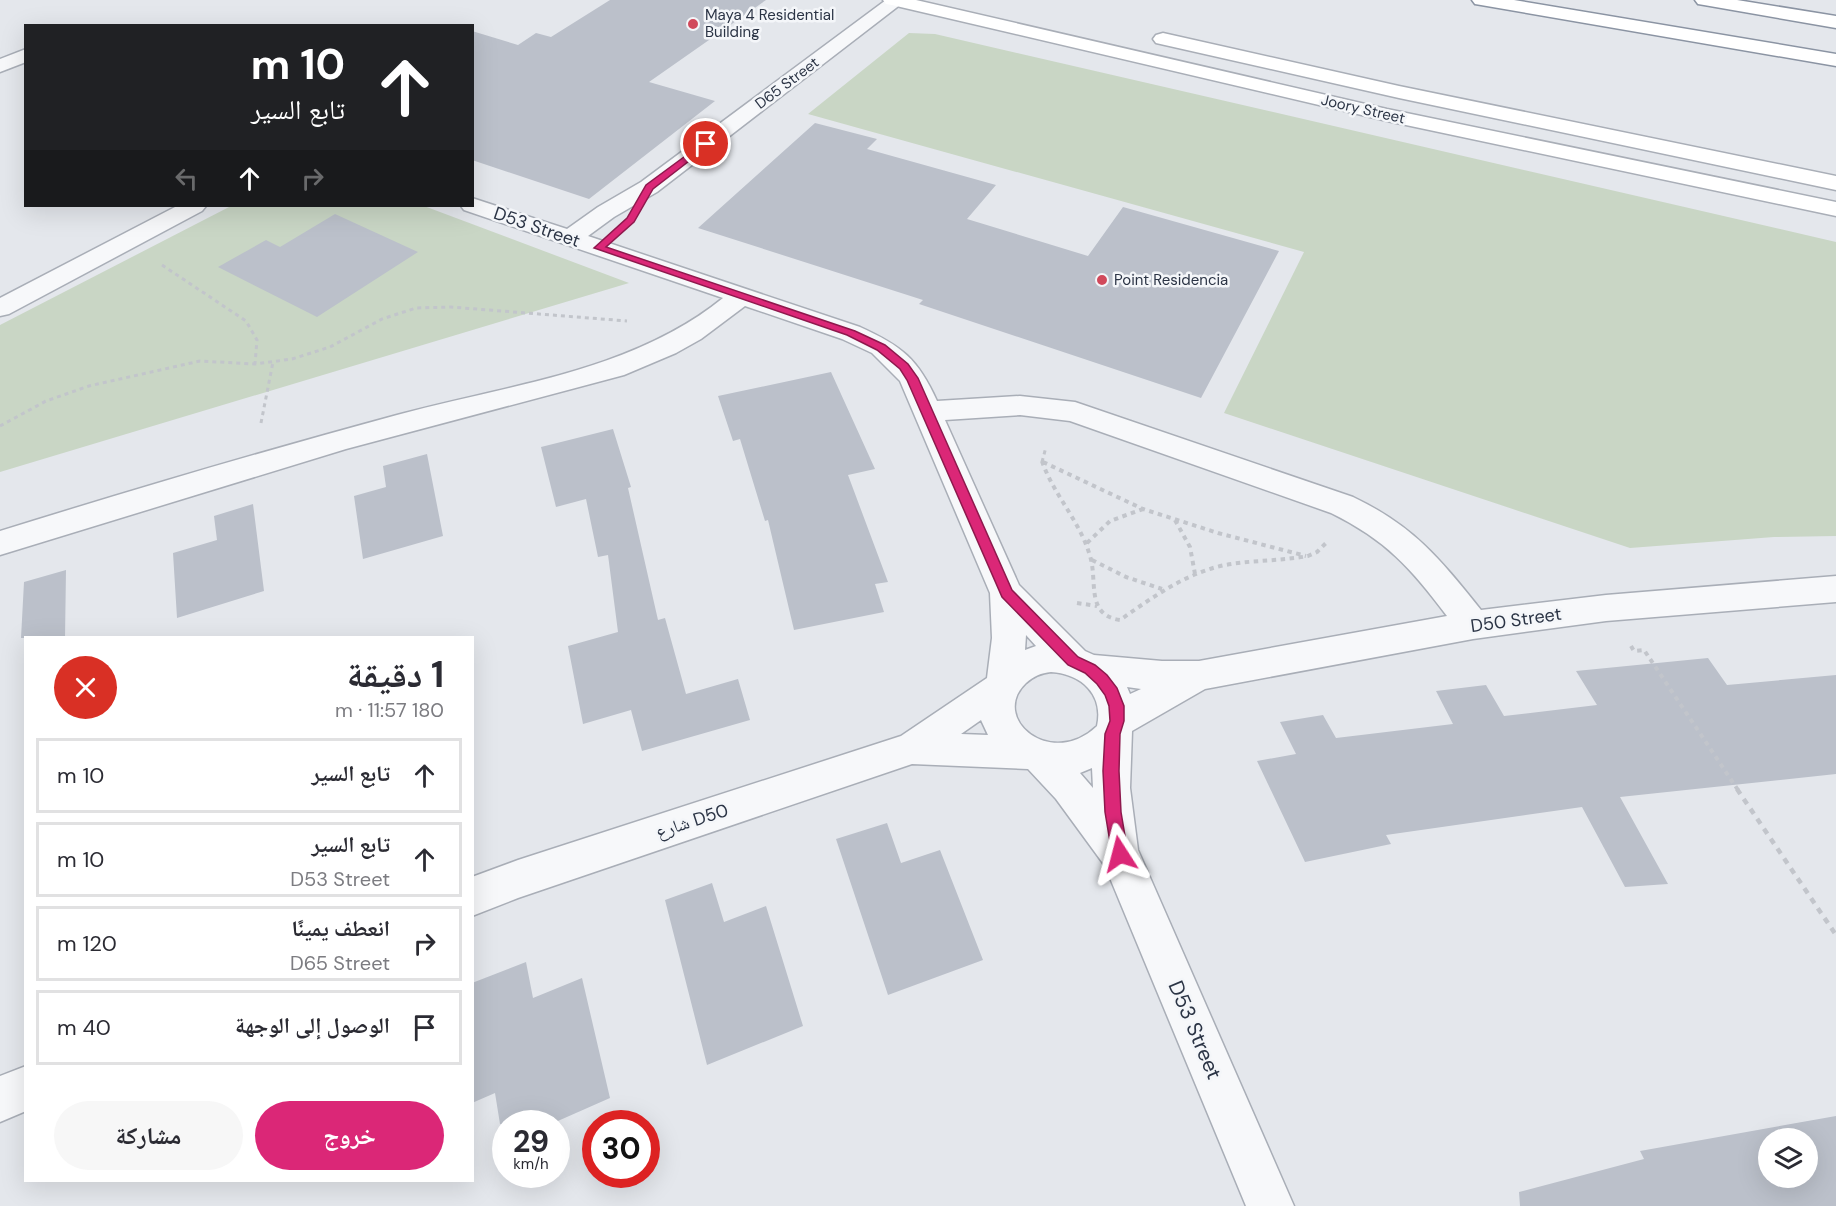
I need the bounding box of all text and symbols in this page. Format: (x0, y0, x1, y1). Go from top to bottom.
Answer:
place label: Maya 4 Residential Building (705, 5, 834, 42)
marker: Maya 4 Residential Building (686, 17, 700, 31)
text: 10 m (251, 37, 345, 92)
icon: ahead (366, 48, 444, 126)
street label: D65 Street (751, 52, 823, 114)
street label: Joory Street (1319, 90, 1407, 128)
text: تابع السير (251, 92, 345, 127)
pin (680, 118, 731, 169)
icon: arrive (689, 127, 722, 160)
icon: left (170, 162, 203, 195)
icon: ahead (233, 162, 266, 195)
icon: right (296, 162, 329, 195)
street label: D53 Street (491, 201, 583, 253)
place label: Point Residencia (1114, 270, 1228, 290)
marker: Point Residencia (1095, 273, 1109, 287)
street label: D50 Street (1469, 602, 1563, 638)
text: 1 دقيقة (347, 651, 444, 698)
button: close (54, 656, 117, 719)
text: 180 m · 11:57 (335, 697, 444, 723)
text: تابع السير (311, 759, 390, 788)
icon: ahead (408, 759, 441, 792)
text: 10 m (57, 761, 104, 790)
street label: شارع D50 (653, 798, 731, 844)
position arrow (1088, 822, 1152, 886)
text: تابع السير (311, 830, 390, 859)
icon: ahead (408, 843, 441, 876)
text: 10 m (57, 845, 104, 874)
text: D53 Street (290, 866, 390, 892)
text: انعطف يمينًا (292, 914, 390, 943)
icon: right (408, 927, 441, 960)
text: 120 m (57, 929, 117, 958)
text: D65 Street (290, 950, 390, 976)
street label: D53 Street (1162, 976, 1228, 1084)
text: الوصول إلى الوجهة (235, 1011, 390, 1040)
icon: arrive (408, 1011, 441, 1044)
text: 40 m (57, 1013, 111, 1042)
button: مشاركة (54, 1101, 243, 1170)
button: خروج (255, 1101, 444, 1170)
speed limit sign: 30 (582, 1110, 660, 1188)
text: 29 (513, 1122, 549, 1161)
map controls (1758, 1128, 1818, 1188)
button: layers (1758, 1128, 1818, 1188)
text: km/h (513, 1154, 549, 1174)

